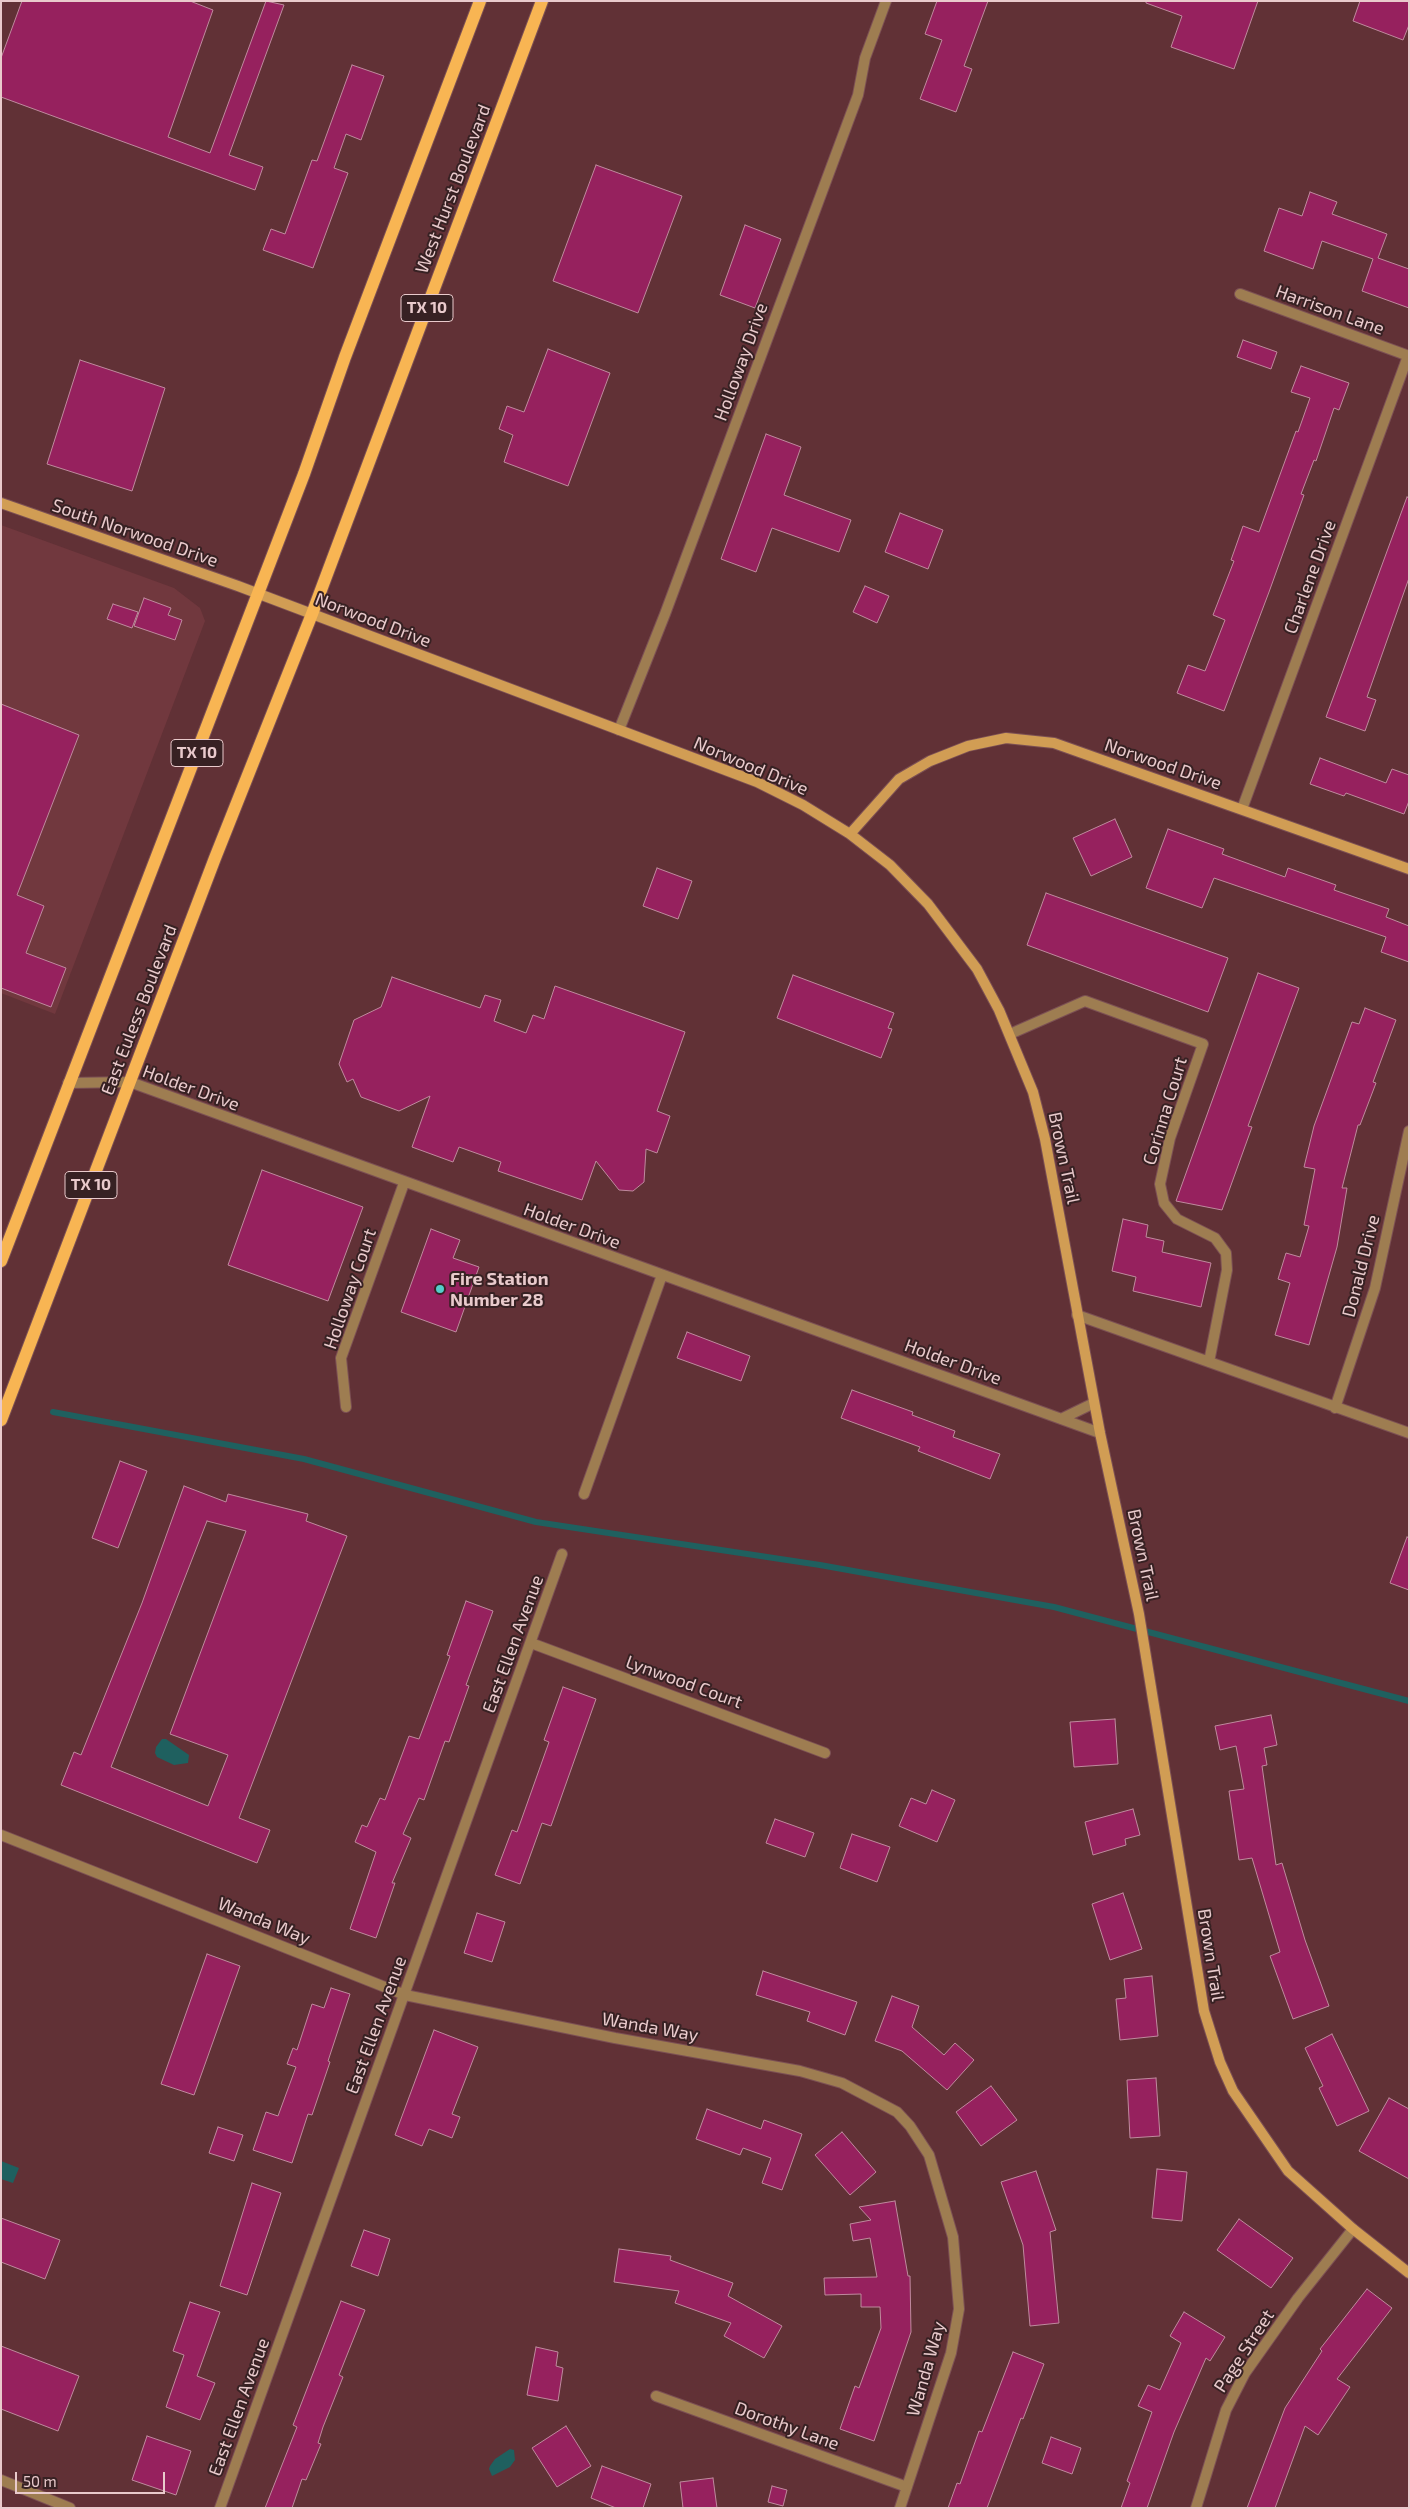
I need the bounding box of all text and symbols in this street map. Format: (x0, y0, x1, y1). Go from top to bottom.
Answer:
street label: West Hurst Boulevard (411, 101, 495, 277)
street label: Harrison Lane (1273, 280, 1387, 340)
road number: TX 10 (401, 294, 453, 322)
street label: Holloway Drive (710, 300, 772, 424)
street label: South Norwood Drive (49, 494, 221, 572)
street label: Charlene Drive (1279, 517, 1341, 637)
street label: Norwood Drive (312, 588, 434, 652)
street label: Norwood Drive (690, 732, 812, 800)
street label: Norwood Drive (1102, 734, 1224, 794)
road number: TX 10 (171, 740, 223, 766)
street label: East Euless Boulevard (96, 922, 182, 1098)
street label: Corinna Court (1138, 1054, 1192, 1168)
street label: Holder Drive (140, 1060, 242, 1116)
street label: Brown Trail (1044, 1110, 1084, 1206)
road number: TX 10 (65, 1172, 117, 1198)
street label: Holder Drive (521, 1198, 623, 1254)
street label: Donald Drive (1338, 1212, 1384, 1320)
street label: Holloway Court (319, 1226, 381, 1352)
place label: Fire Station Number 28 (450, 1268, 548, 1310)
marker: Fire Station Number 28 (434, 1283, 446, 1295)
street label: Holder Drive (902, 1334, 1004, 1390)
street label: Brown Trail (1123, 1507, 1163, 1603)
street label: East Ellen Avenue (478, 1572, 548, 1716)
street label: Lynwood Court (623, 1651, 745, 1713)
street label: Wanda Way (215, 1893, 313, 1949)
street label: Brown Trail (1193, 1907, 1229, 2003)
street label: East Ellen Avenue (341, 1953, 411, 2097)
street label: Wanda Way (600, 2008, 700, 2046)
street label: Page Street (1209, 2306, 1279, 2396)
street label: Wanda Way (902, 2319, 950, 2419)
street label: East Ellen Avenue (204, 2335, 274, 2479)
street label: Dorothy Lane (732, 2397, 842, 2455)
scale bar (18, 2462, 168, 2494)
text: 50 m (23, 2472, 57, 2490)

